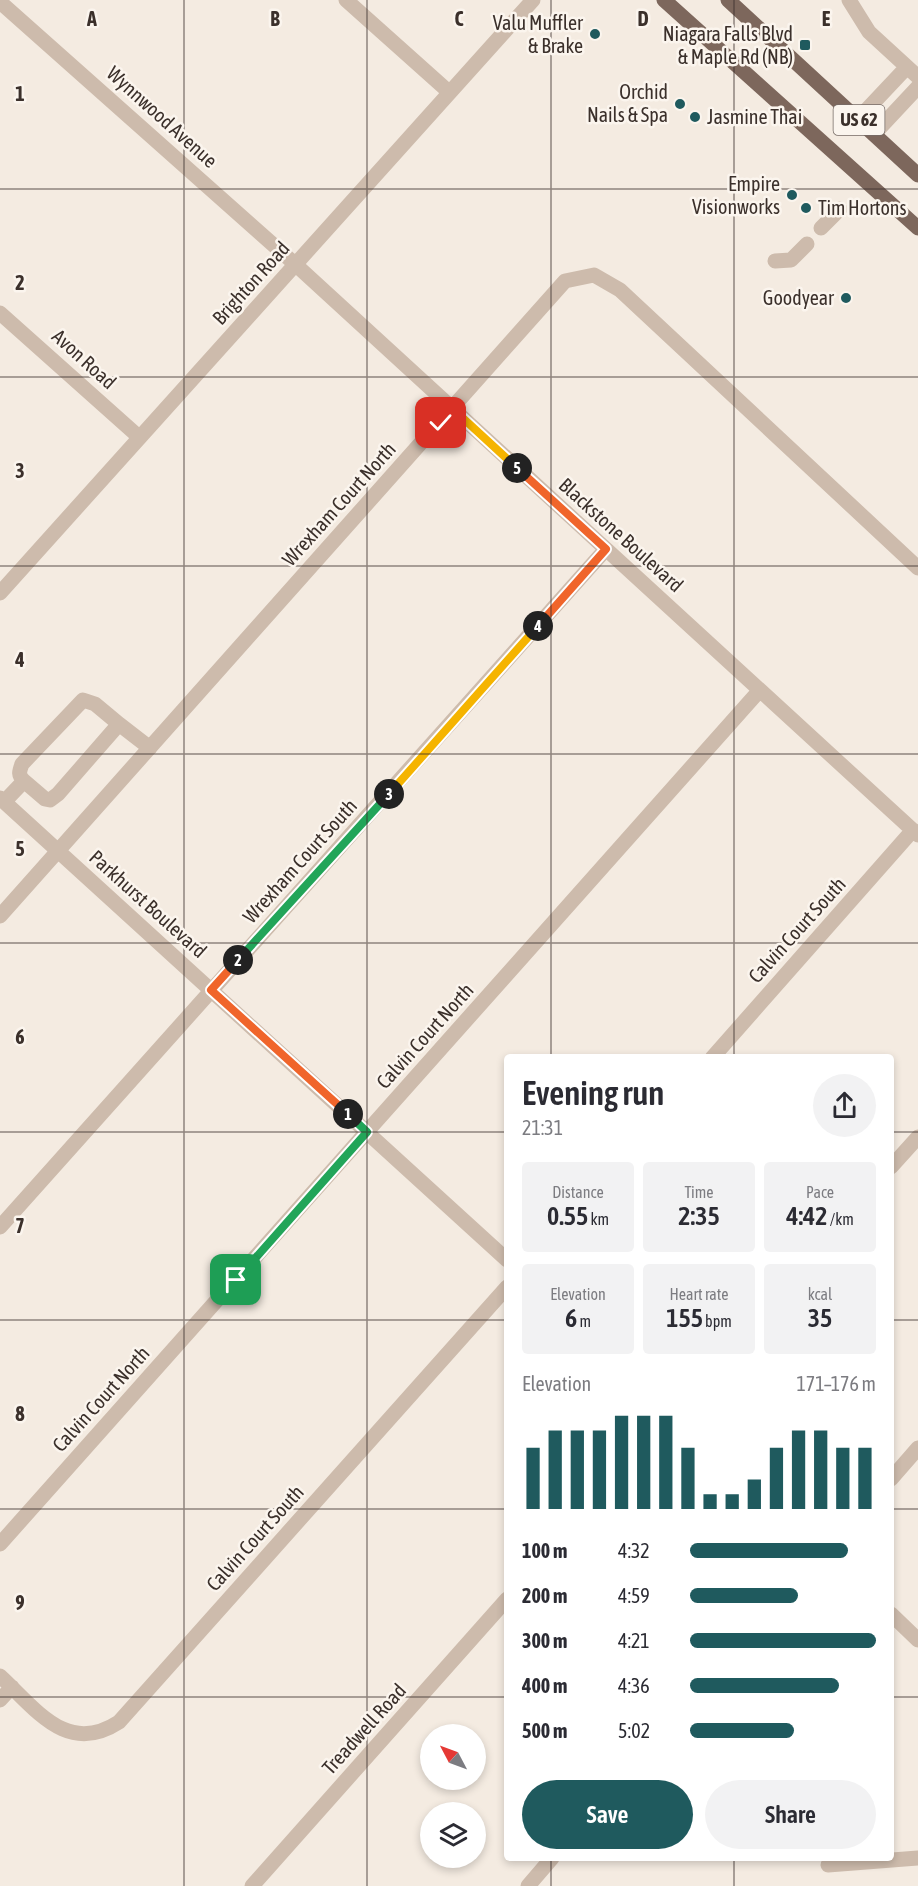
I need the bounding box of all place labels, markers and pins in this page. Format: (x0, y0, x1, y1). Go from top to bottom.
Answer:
place label: Valu Muffler & Brake (493, 11, 584, 57)
place label: Niagara Falls Blvd & Maple Rd (NB) (663, 22, 793, 68)
marker: Valu Muffler & Brake (588, 27, 602, 41)
marker: Niagara Falls Blvd & Maple Rd (NB) (798, 38, 812, 52)
place label: Orchid Nails & Spa (587, 80, 668, 126)
marker: Orchid Nails & Spa (673, 97, 687, 111)
place label: Jasmine Thai (707, 105, 802, 128)
marker: Jasmine Thai (688, 110, 702, 124)
place label: Empire Visionworks (692, 172, 780, 218)
marker: Empire Visionworks (785, 188, 799, 202)
place label: Tim Hortons (818, 196, 907, 219)
marker: Tim Hortons (799, 201, 813, 215)
place label: Goodyear (763, 286, 835, 309)
marker: Goodyear (839, 291, 853, 305)
pin (415, 397, 466, 448)
pin: 5 (502, 453, 532, 483)
pin: 4 (523, 611, 553, 641)
pin: 3 (374, 779, 404, 809)
pin: 2 (223, 945, 253, 975)
pin: 1 (333, 1099, 363, 1129)
pin (210, 1254, 261, 1305)

